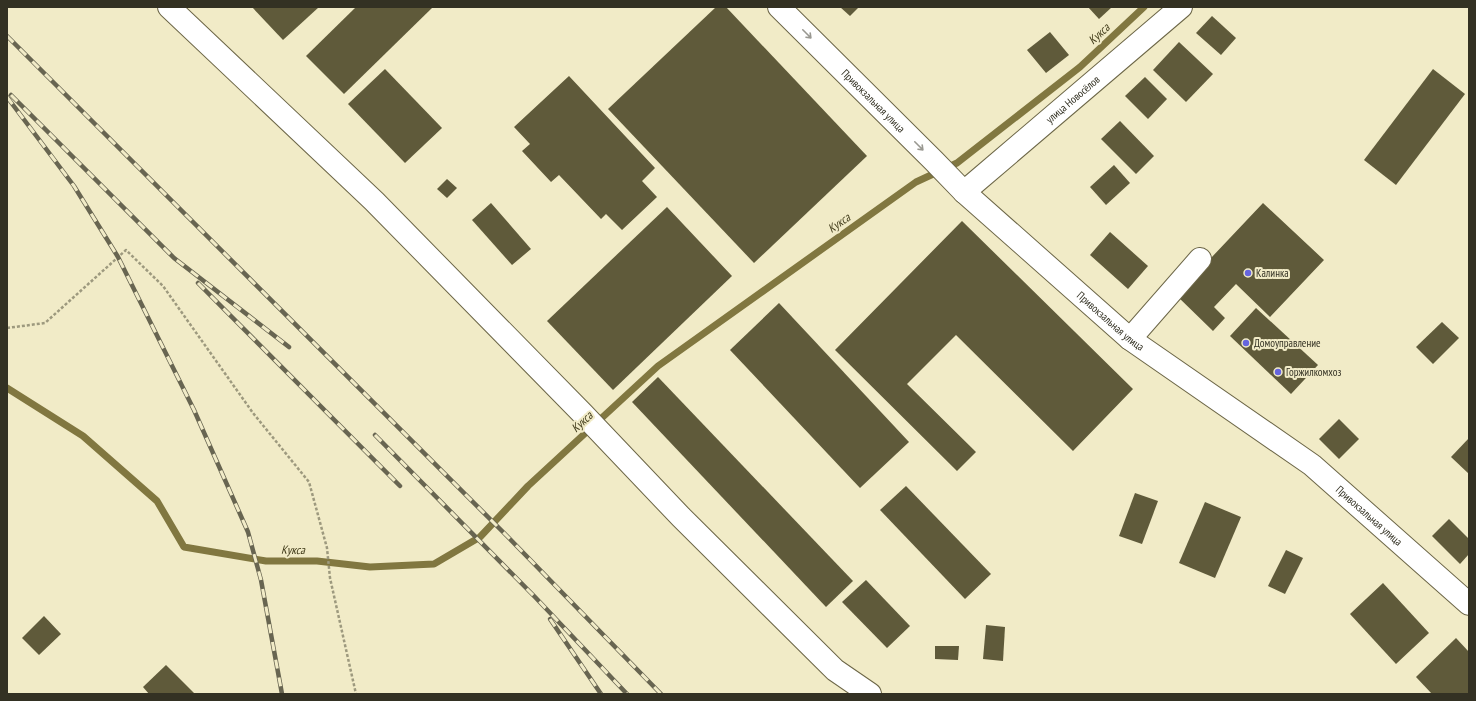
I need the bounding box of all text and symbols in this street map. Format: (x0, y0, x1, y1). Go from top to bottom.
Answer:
water label: Кукса (1085, 19, 1113, 47)
one-way arrow (802, 30, 812, 39)
street label: Привокзальная улица (839, 66, 908, 135)
street label: улица Новосёлов (1043, 72, 1103, 126)
one-way arrow (914, 141, 924, 151)
water label: Кукса (825, 209, 854, 236)
place label: Калинка (1256, 266, 1289, 280)
marker: Калинка (1243, 268, 1253, 278)
street label: Привокзальная улица (1074, 288, 1147, 354)
place label: Домоуправление (1254, 336, 1321, 350)
marker: Домоуправление (1241, 338, 1251, 348)
place label: Горжилкомхоз (1286, 365, 1341, 379)
marker: Горжилкомхоз (1273, 367, 1283, 377)
water label: Кукса (568, 407, 596, 435)
street label: Привокзальная улица (1333, 482, 1405, 549)
water label: Кукса (281, 542, 306, 557)

